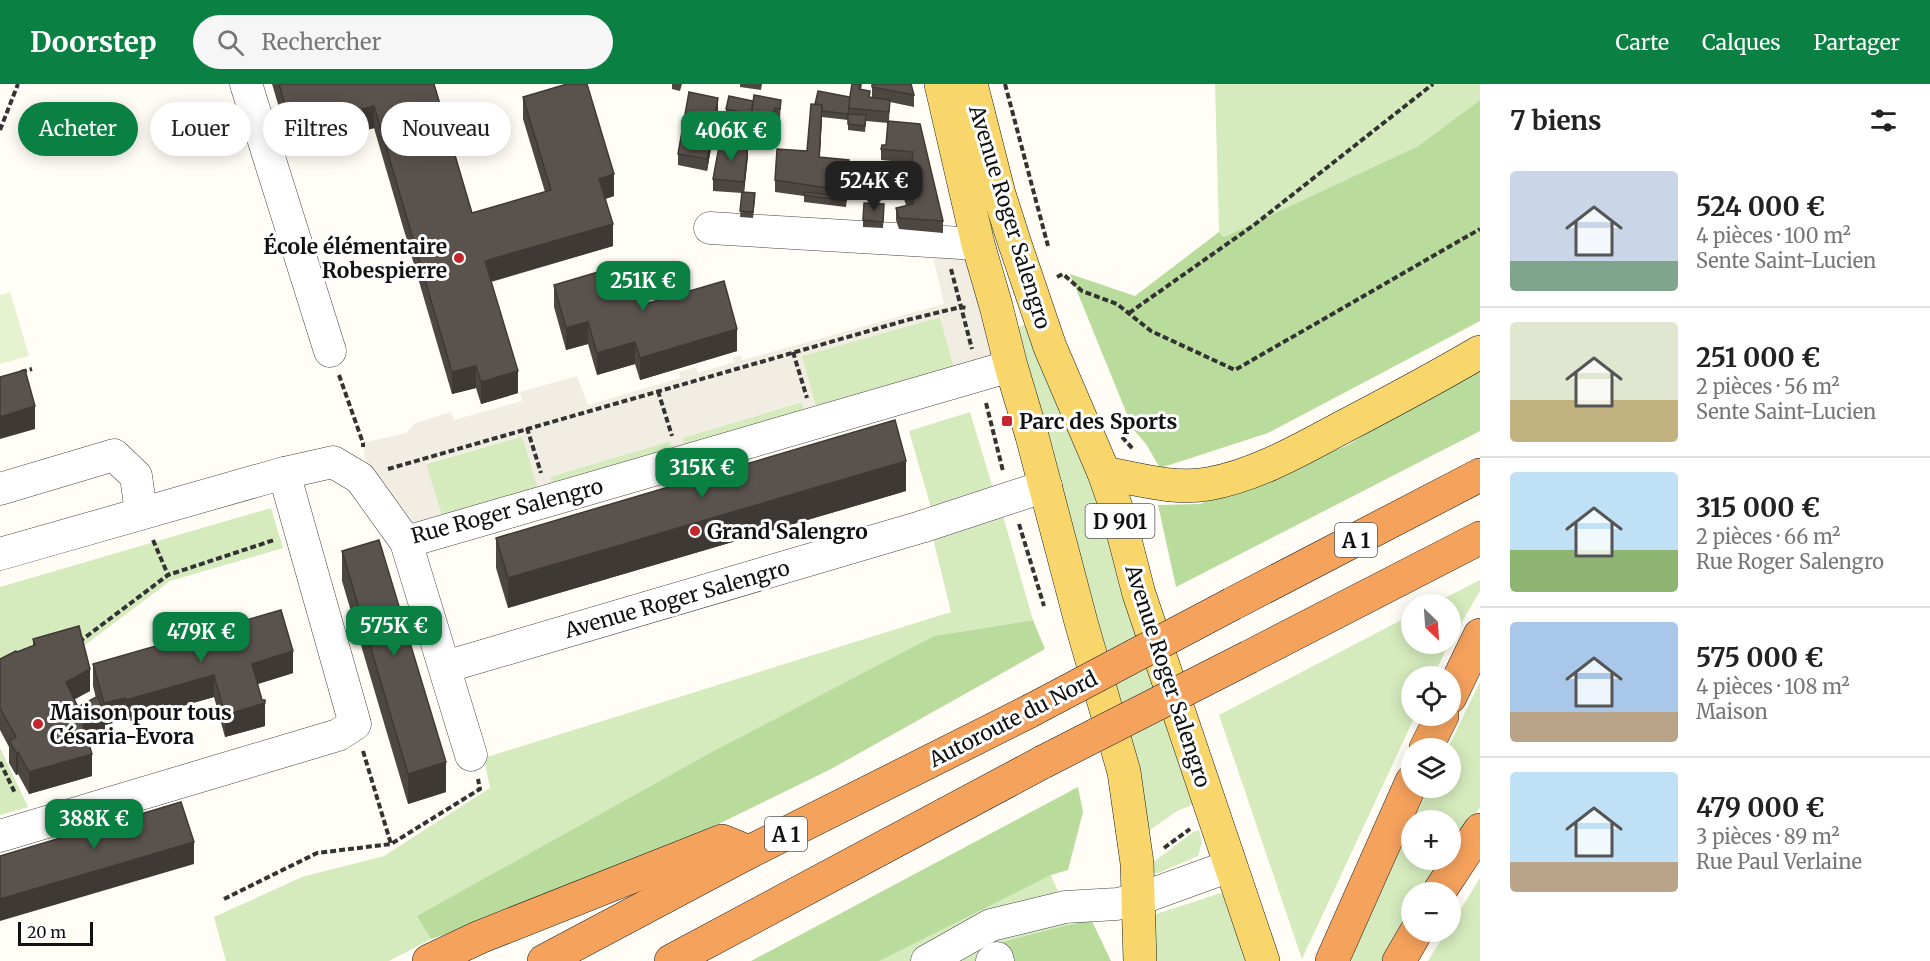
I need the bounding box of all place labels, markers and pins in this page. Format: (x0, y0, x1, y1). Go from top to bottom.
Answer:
pin: 406K € (682, 111, 780, 162)
pin: 524K € (825, 161, 923, 212)
place label: École élémentaire Robespierre (263, 232, 447, 284)
marker: École élémentaire Robespierre (452, 251, 466, 265)
pin: 251K € (594, 261, 692, 312)
place label: Parc des Sports (1019, 408, 1177, 435)
marker: Parc des Sports (1000, 414, 1014, 428)
pin: 315K € (653, 448, 751, 499)
place label: Grand Salengro (707, 518, 868, 545)
marker: Grand Salengro (688, 524, 702, 538)
pin: 575K € (345, 606, 443, 657)
pin: 479K € (152, 612, 250, 663)
place label: Maison pour tous Césaria-Evora (50, 699, 232, 750)
marker: Maison pour tous Césaria-Evora (31, 717, 45, 731)
pin: 388K € (45, 799, 143, 850)

